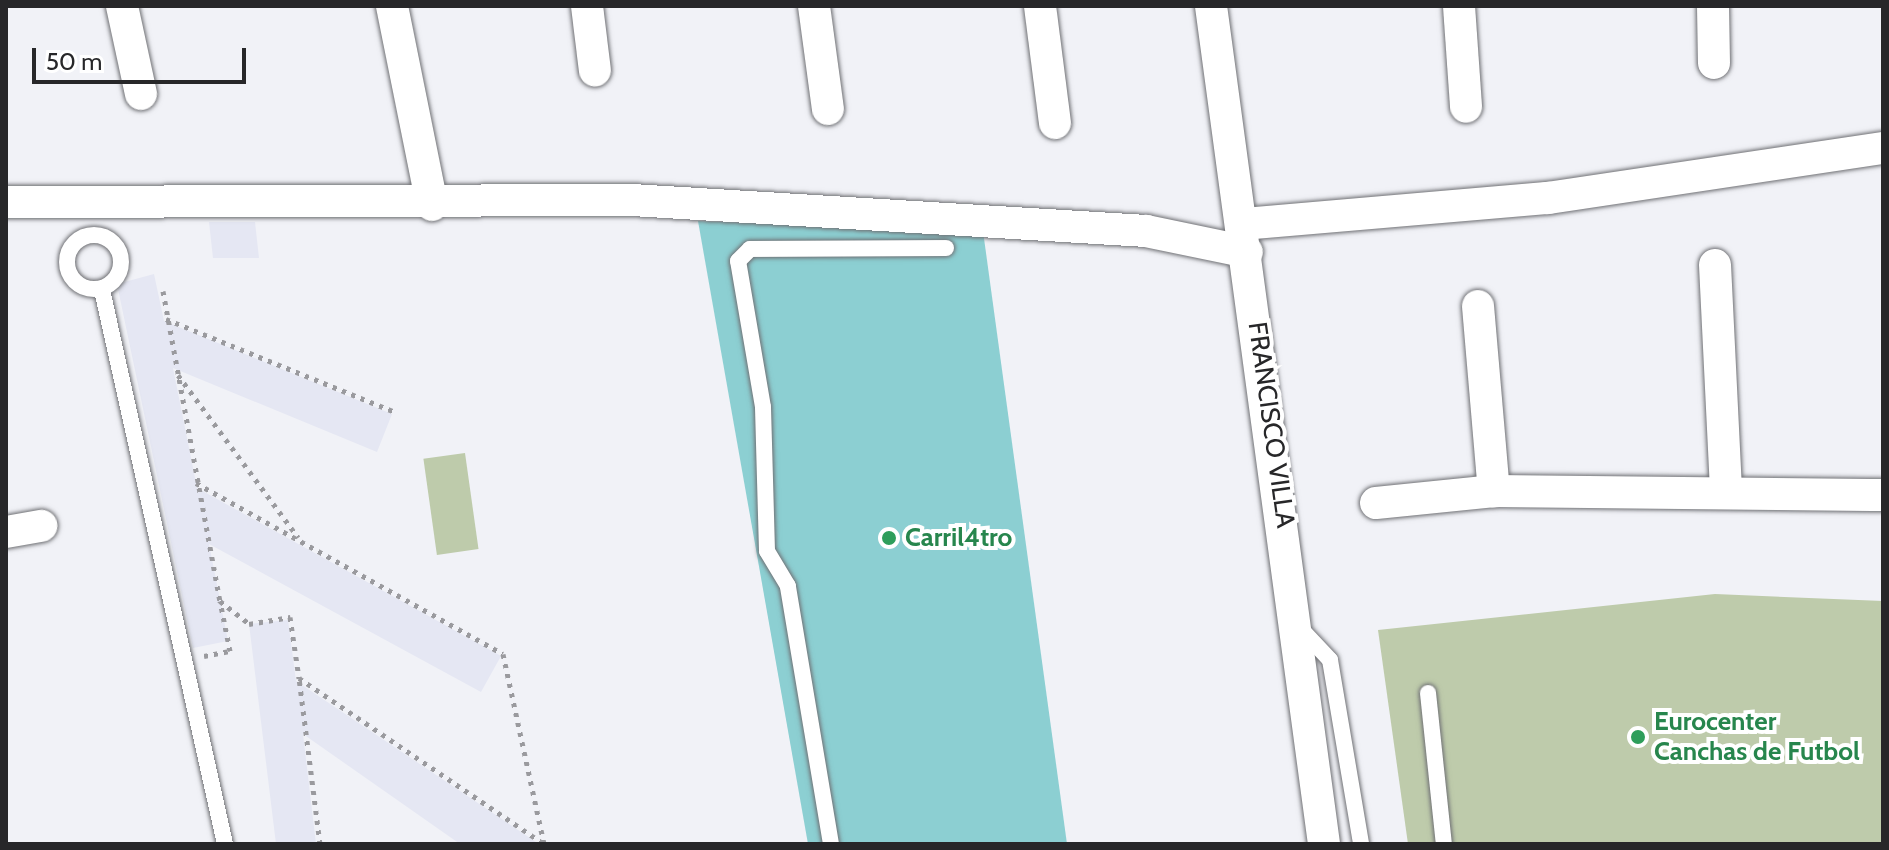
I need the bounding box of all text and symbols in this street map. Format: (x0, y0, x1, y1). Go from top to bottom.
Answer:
scale bar (36, 32, 250, 82)
text: 50 m (46, 47, 102, 76)
street label: FRANCISCO VILLA (1241, 320, 1301, 530)
place label: Carril4tro (905, 522, 1012, 554)
marker: Carril4tro (880, 529, 898, 547)
place label: Eurocenter Canchas de Futbol (1654, 706, 1860, 768)
marker: Eurocenter Canchas de Futbol (1629, 728, 1647, 746)

